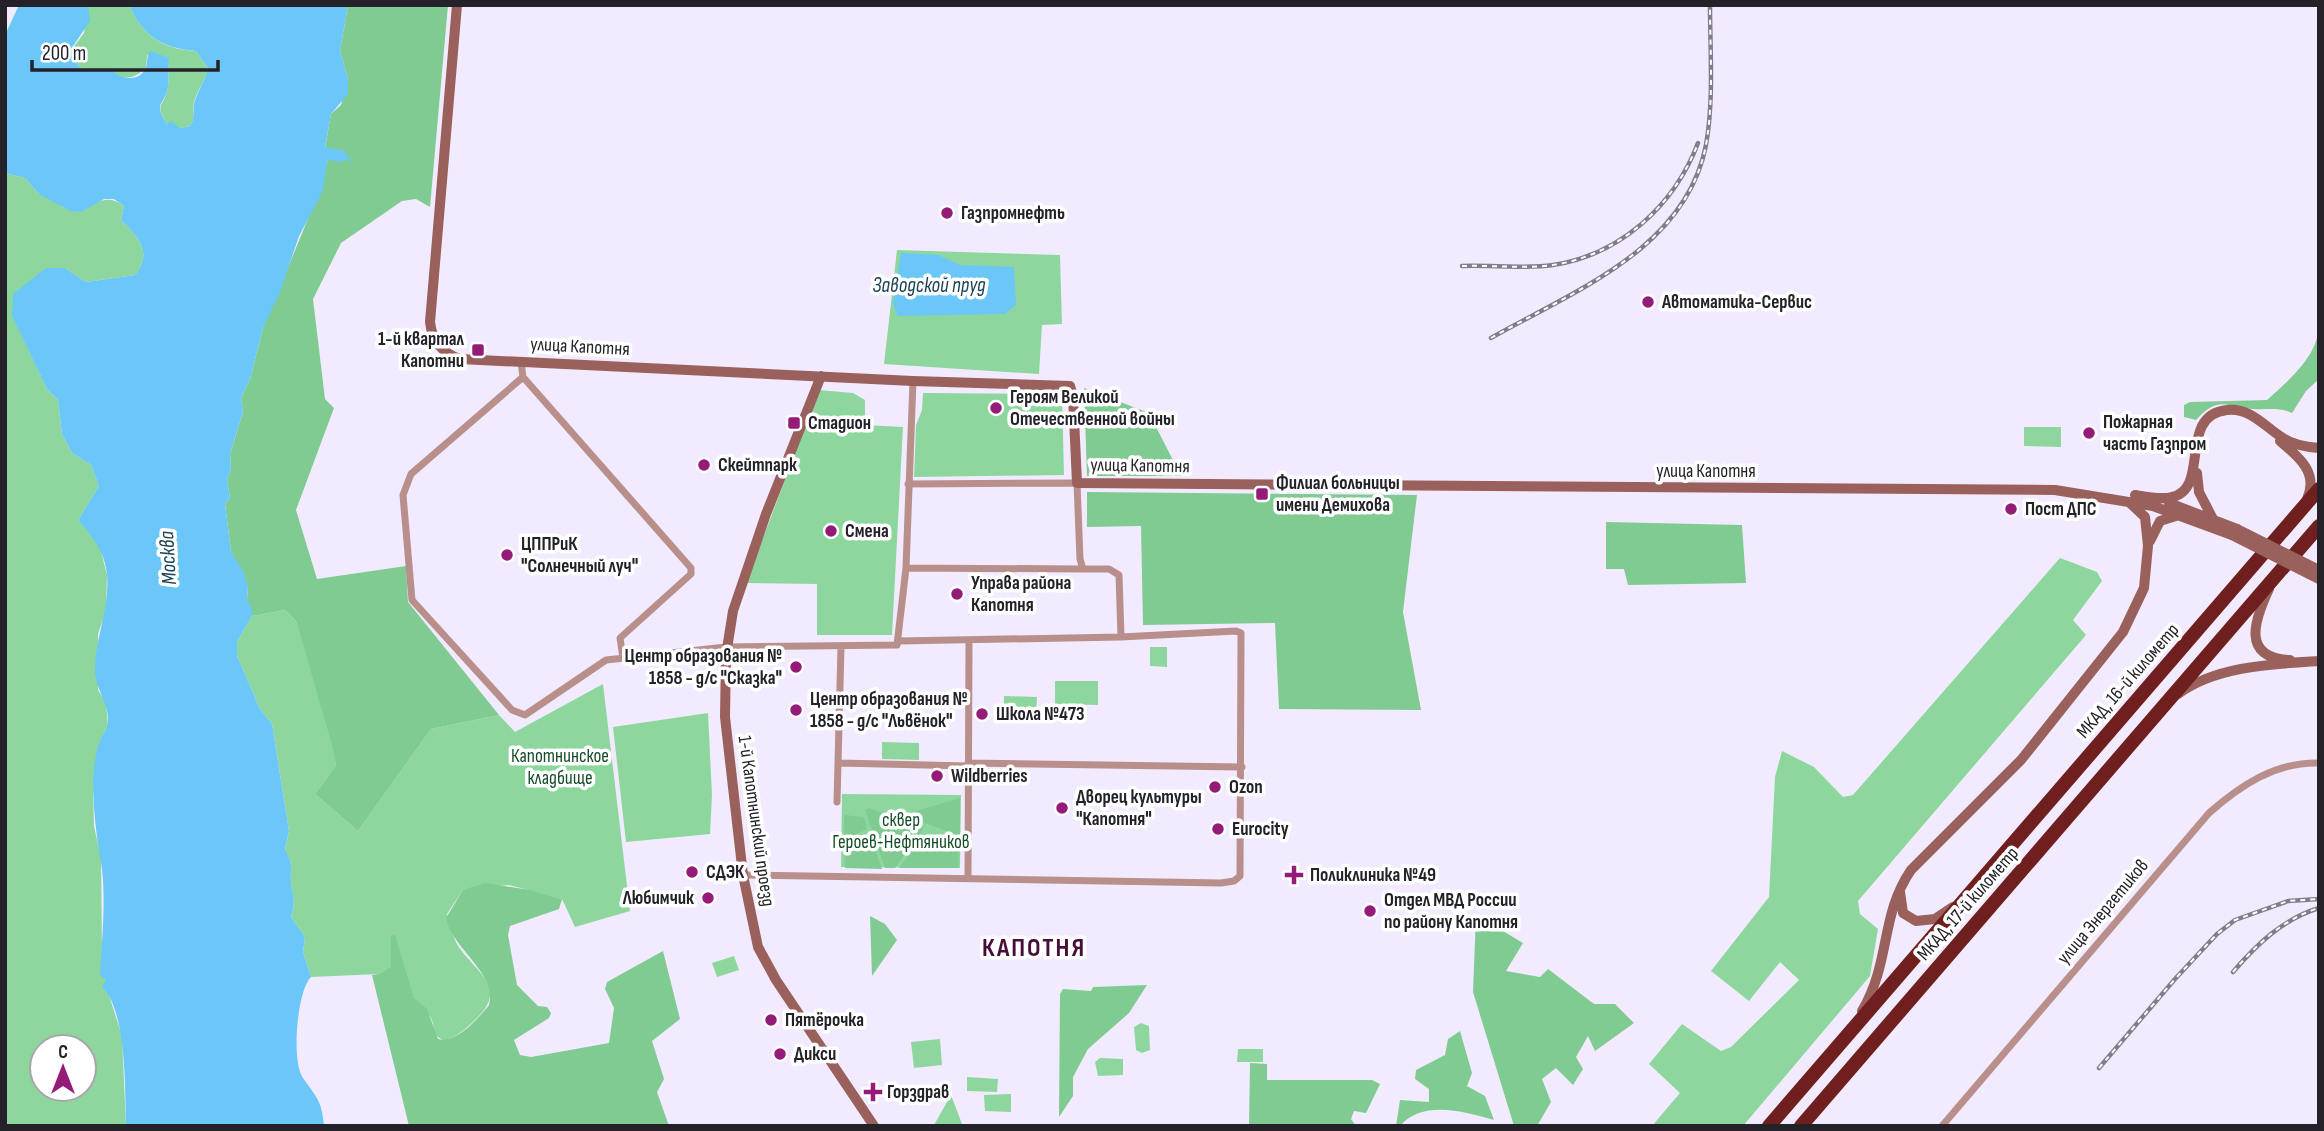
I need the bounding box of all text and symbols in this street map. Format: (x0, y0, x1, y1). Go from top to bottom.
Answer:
scale bar (32, 28, 217, 72)
text: 200 m (42, 41, 86, 66)
place label: Газпромнефть (961, 202, 1065, 225)
marker: Газпромнефть (939, 205, 955, 221)
water label: Заводской пруд (873, 273, 986, 298)
place label: Автоматика-Сервис (1661, 291, 1812, 314)
marker: Автоматика-Сервис (1640, 294, 1656, 310)
place label: 1-й квартал Капотни (378, 328, 465, 373)
street label: улица Капотня (530, 333, 630, 361)
marker: 1-й квартал Капотни (470, 342, 486, 358)
place label: Героям Великой Отечественной войны (1010, 386, 1175, 431)
marker: Героям Великой Отечественной войны (988, 400, 1004, 416)
place label: Пожарная часть Газпром (2103, 411, 2206, 456)
place label: Стадион (808, 412, 871, 435)
marker: Стадион (786, 415, 802, 431)
marker: Пожарная часть Газпром (2081, 425, 2097, 441)
place label: Скейтпарк (718, 454, 797, 477)
street label: улица Капотня (1090, 454, 1190, 478)
marker: Скейтпарк (696, 457, 712, 473)
street label: улица Капотня (1656, 460, 1756, 483)
place label: Филиал больницы имени Демихова (1276, 472, 1400, 517)
marker: Филиал больницы имени Демихова (1254, 486, 1270, 502)
place label: Пост ДПС (2025, 498, 2097, 521)
marker: Пост ДПС (2003, 501, 2019, 517)
place label: Смена (845, 520, 889, 543)
marker: Смена (823, 523, 839, 539)
water label: Москва (154, 530, 182, 586)
place label: ЦППРиК "Солнечный луч" (521, 533, 638, 578)
marker: ЦППРиК "Солнечный луч" (499, 547, 515, 563)
place label: Управа района Капотня (971, 572, 1071, 617)
marker: Управа района Капотня (949, 586, 965, 602)
street label: МКАД, 16-й километр (2072, 619, 2184, 743)
place label: Центр образования № 1858 - д/с "Сказка" (625, 645, 782, 690)
marker: Центр образования № 1858 - д/с "Сказка" (788, 659, 804, 675)
place label: Центр образования № 1858 - д/с "Львёнок" (810, 688, 967, 733)
marker: Центр образования № 1858 - д/с "Львёнок" (788, 702, 804, 718)
place label: Школа №473 (996, 703, 1085, 726)
marker: Школа №473 (974, 706, 990, 722)
street label: 1-й Капотнинский проезд (733, 734, 779, 908)
park label: Капотнинское кладбище (511, 745, 609, 790)
place label: Wildberries (951, 765, 1028, 788)
marker: Wildberries (929, 768, 945, 784)
place label: Ozon (1229, 776, 1263, 799)
marker: Ozon (1207, 779, 1223, 795)
place label: Дворец культуры "Капотня" (1076, 786, 1202, 831)
marker: Дворец культуры "Капотня" (1054, 800, 1070, 816)
park label: сквер Героев-Нефтяников (832, 809, 970, 854)
place label: Eurocity (1232, 818, 1289, 841)
marker: Eurocity (1210, 821, 1226, 837)
street label: МКАД, 17-й километр (1912, 842, 2024, 966)
street label: улица Энергетиков (2052, 855, 2154, 969)
place label: СДЭК (706, 861, 745, 884)
marker: СДЭК (684, 864, 700, 880)
place label: Поликлиника №49 (1310, 864, 1436, 887)
marker: Поликлиника №49 (1284, 865, 1304, 885)
place label: Любимчик (622, 887, 694, 910)
place label: Отдел МВД России по району Капотня (1384, 889, 1518, 934)
marker: Любимчик (700, 890, 716, 906)
marker: Отдел МВД России по району Капотня (1362, 903, 1378, 919)
district label: КАПОТНЯ (982, 933, 1086, 964)
place label: Пятёрочка (785, 1009, 864, 1032)
marker: Пятёрочка (763, 1012, 779, 1028)
north arrow (28, 1033, 98, 1103)
text: С (58, 1041, 68, 1064)
place label: Дикси (794, 1043, 836, 1066)
marker: Дикси (772, 1046, 788, 1062)
place label: Горздрав (887, 1081, 949, 1104)
marker: Горздрав (865, 1084, 881, 1100)

